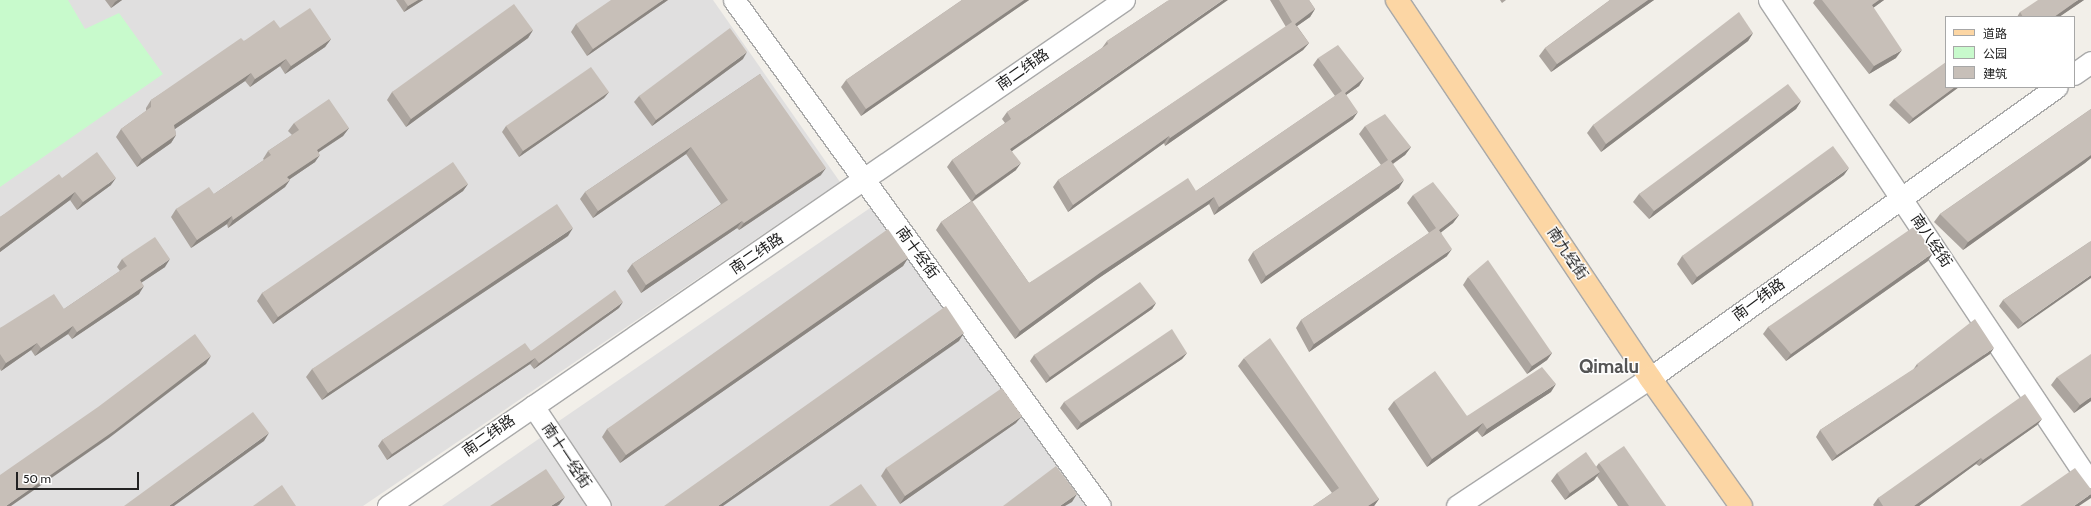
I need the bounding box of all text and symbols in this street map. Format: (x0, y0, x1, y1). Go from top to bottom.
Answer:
legend (1945, 16, 2075, 88)
text: 道路 (1983, 26, 2007, 41)
street label: 南二纬路 (993, 45, 1053, 95)
text: 公园 (1983, 46, 2007, 61)
text: 建筑 (1983, 66, 2007, 81)
street label: 南八经街 (1907, 211, 1955, 271)
street label: 南十经街 (892, 223, 942, 283)
street label: 南九经街 (1543, 224, 1591, 284)
street label: 南二纬路 (727, 230, 787, 278)
street label: 南一纬路 (1729, 275, 1789, 325)
district label: Qimalu (1579, 356, 1639, 378)
street label: 南二纬路 (459, 411, 519, 461)
street label: 南十一经街 (538, 420, 594, 492)
scale bar (18, 464, 141, 490)
text: 50 m (23, 471, 51, 486)

